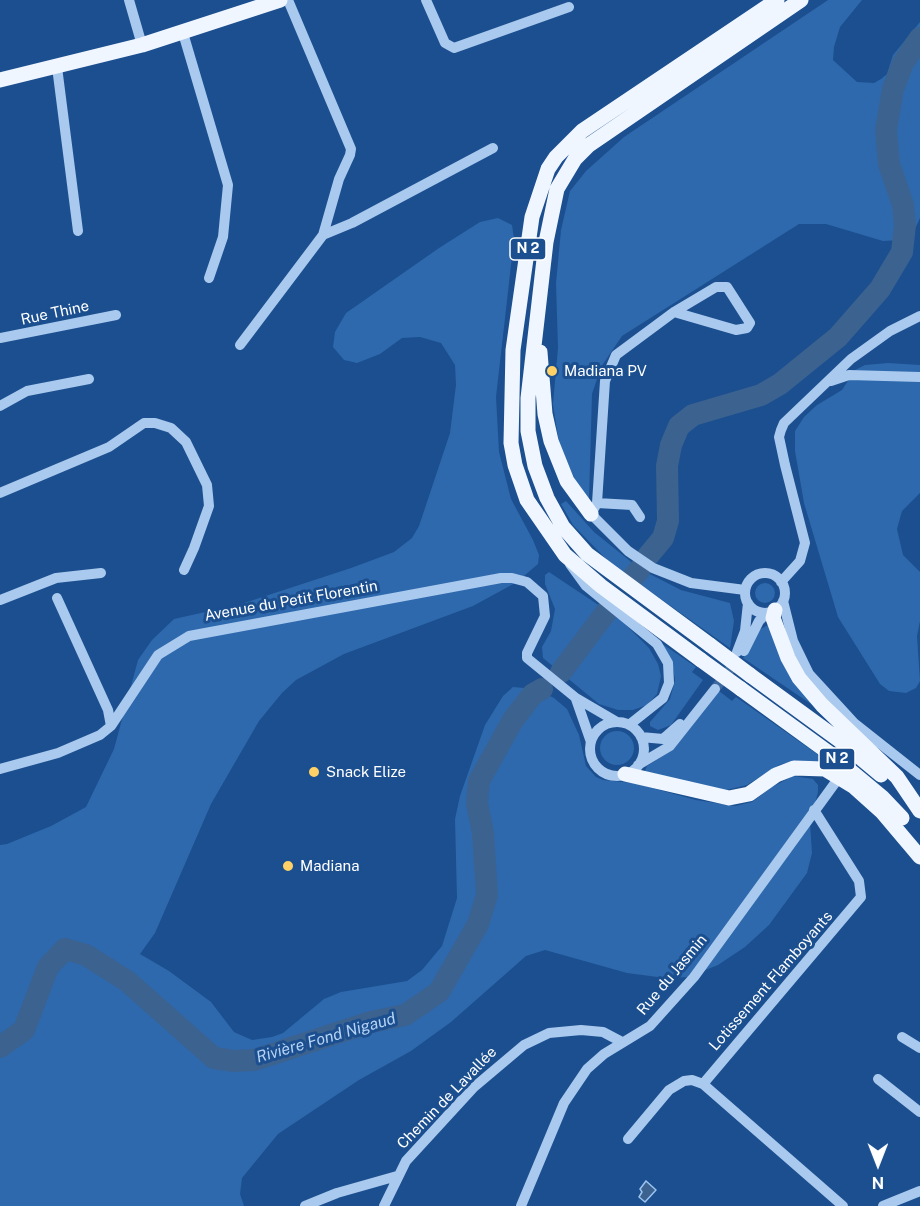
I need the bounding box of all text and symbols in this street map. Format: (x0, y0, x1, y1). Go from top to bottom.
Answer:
road number: N 2 (510, 238, 546, 260)
street label: Rue Thine (19, 297, 91, 329)
place label: Madiana PV (564, 362, 647, 380)
marker: Madiana PV (545, 364, 559, 378)
street label: Avenue du Petit Florentin (203, 577, 379, 625)
road number: N 2 (819, 748, 855, 770)
place label: Snack Elize (326, 763, 406, 781)
marker: Snack Elize (307, 765, 321, 779)
place label: Madiana (300, 857, 360, 875)
marker: Madiana (281, 859, 295, 873)
street label: Lotissement Flamboyants (706, 908, 836, 1054)
street label: Rue du Jasmin (633, 931, 711, 1019)
water label: Rivière Fond Nigaud (254, 1009, 398, 1067)
street label: Chemin de Lavallée (394, 1043, 500, 1153)
north arrow (848, 1134, 908, 1194)
text: N (872, 1173, 884, 1192)

